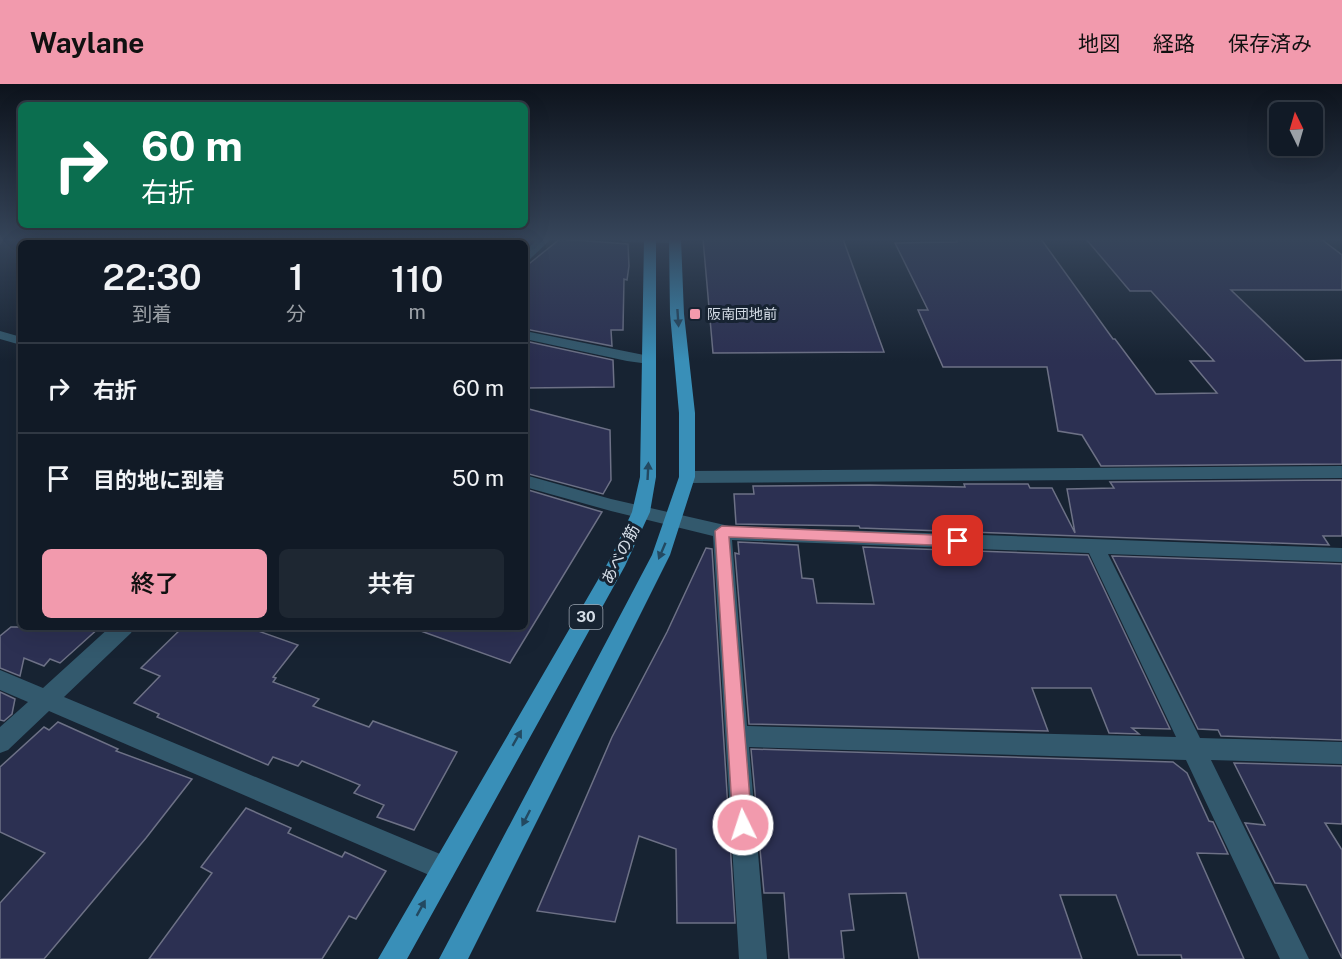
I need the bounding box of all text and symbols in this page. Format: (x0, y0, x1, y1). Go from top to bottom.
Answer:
text: Waylane (30, 26, 144, 59)
text: 地図 (1078, 31, 1120, 56)
text: 経路 (1153, 31, 1195, 56)
text: 保存済み (1228, 31, 1312, 56)
north arrow (1269, 102, 1323, 156)
map controls (1269, 102, 1323, 156)
text: 60 m (141, 121, 243, 170)
icon: right (42, 126, 120, 204)
text: 右折 (141, 176, 195, 208)
text: 22:30 (102, 256, 202, 298)
text: 1 (289, 256, 304, 298)
text: 110 (391, 258, 444, 300)
text: m (408, 300, 426, 324)
text: 到着 (132, 302, 172, 326)
text: 分 (286, 302, 306, 326)
place label: 阪南団地前 (707, 306, 777, 322)
marker: 阪南団地前 (688, 307, 702, 321)
one-way arrow (673, 309, 683, 328)
icon: right (42, 372, 75, 405)
text: 60 m (453, 375, 504, 401)
text: 右折 (93, 377, 137, 403)
one-way arrow (643, 461, 652, 480)
icon: arrive (42, 462, 75, 495)
text: 50 m (452, 465, 504, 491)
text: 目的地に到着 (93, 467, 225, 493)
pin (932, 515, 983, 566)
street label: あべの筋 (597, 521, 643, 587)
icon: arrive (941, 524, 974, 557)
one-way arrow (657, 542, 667, 560)
button: 終了 (42, 549, 267, 618)
button: 共有 (279, 549, 504, 618)
road number: 30 (570, 605, 602, 629)
one-way arrow (512, 729, 522, 746)
position arrow (711, 793, 775, 857)
one-way arrow (521, 809, 531, 827)
one-way arrow (416, 899, 426, 916)

